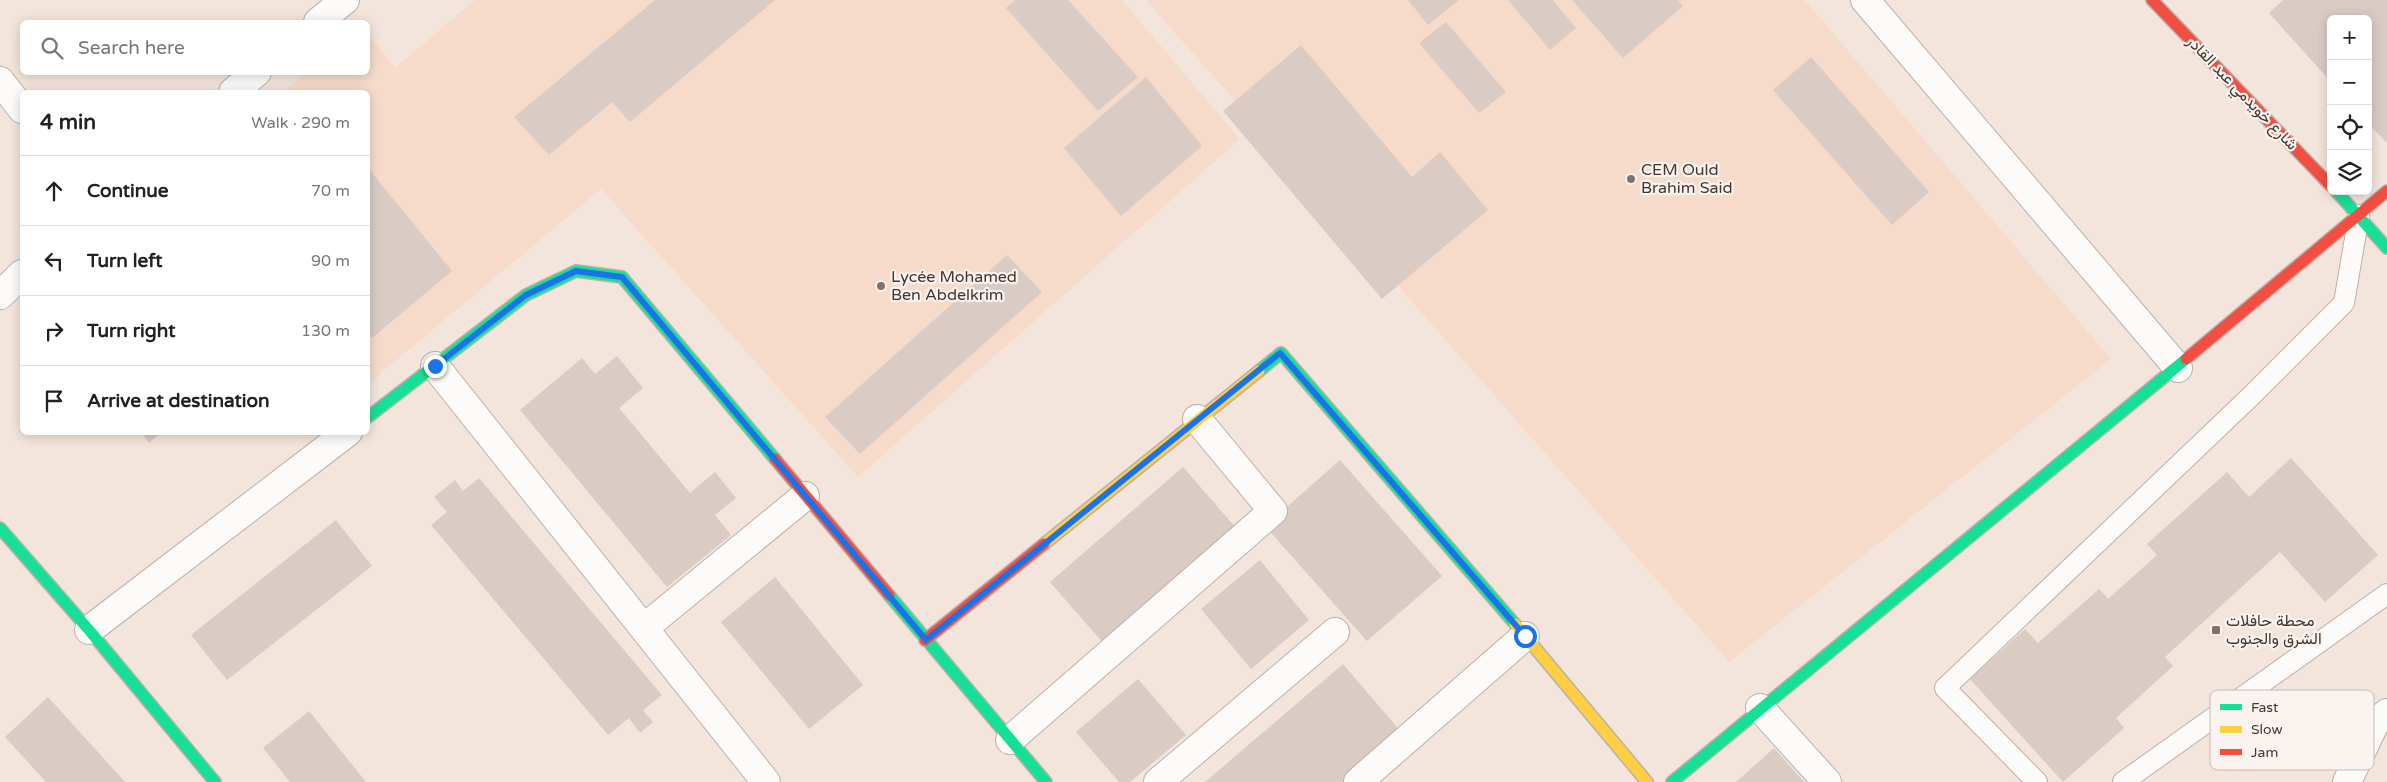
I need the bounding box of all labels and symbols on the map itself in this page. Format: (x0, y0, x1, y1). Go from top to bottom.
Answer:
street label: شارع خويدمي عبد القادر (2179, 31, 2302, 156)
place label: CEM Ould Brahim Said (1641, 160, 1733, 198)
marker: CEM Ould Brahim Said (1625, 173, 1637, 185)
place label: Lycée Mohamed Ben Abdelkrim (891, 267, 1017, 305)
marker: Lycée Mohamed Ben Abdelkrim (875, 280, 887, 292)
route end (424, 355, 447, 378)
place label: محطة حافلات الشرق والجنوب (2226, 611, 2322, 649)
marker: محطة حافلات الشرق والجنوب (2210, 624, 2222, 636)
route start (1514, 625, 1537, 648)
legend (2210, 690, 2374, 770)
text: Fast (2251, 699, 2279, 716)
text: Slow (2251, 721, 2283, 738)
text: Jam (2251, 744, 2278, 761)

